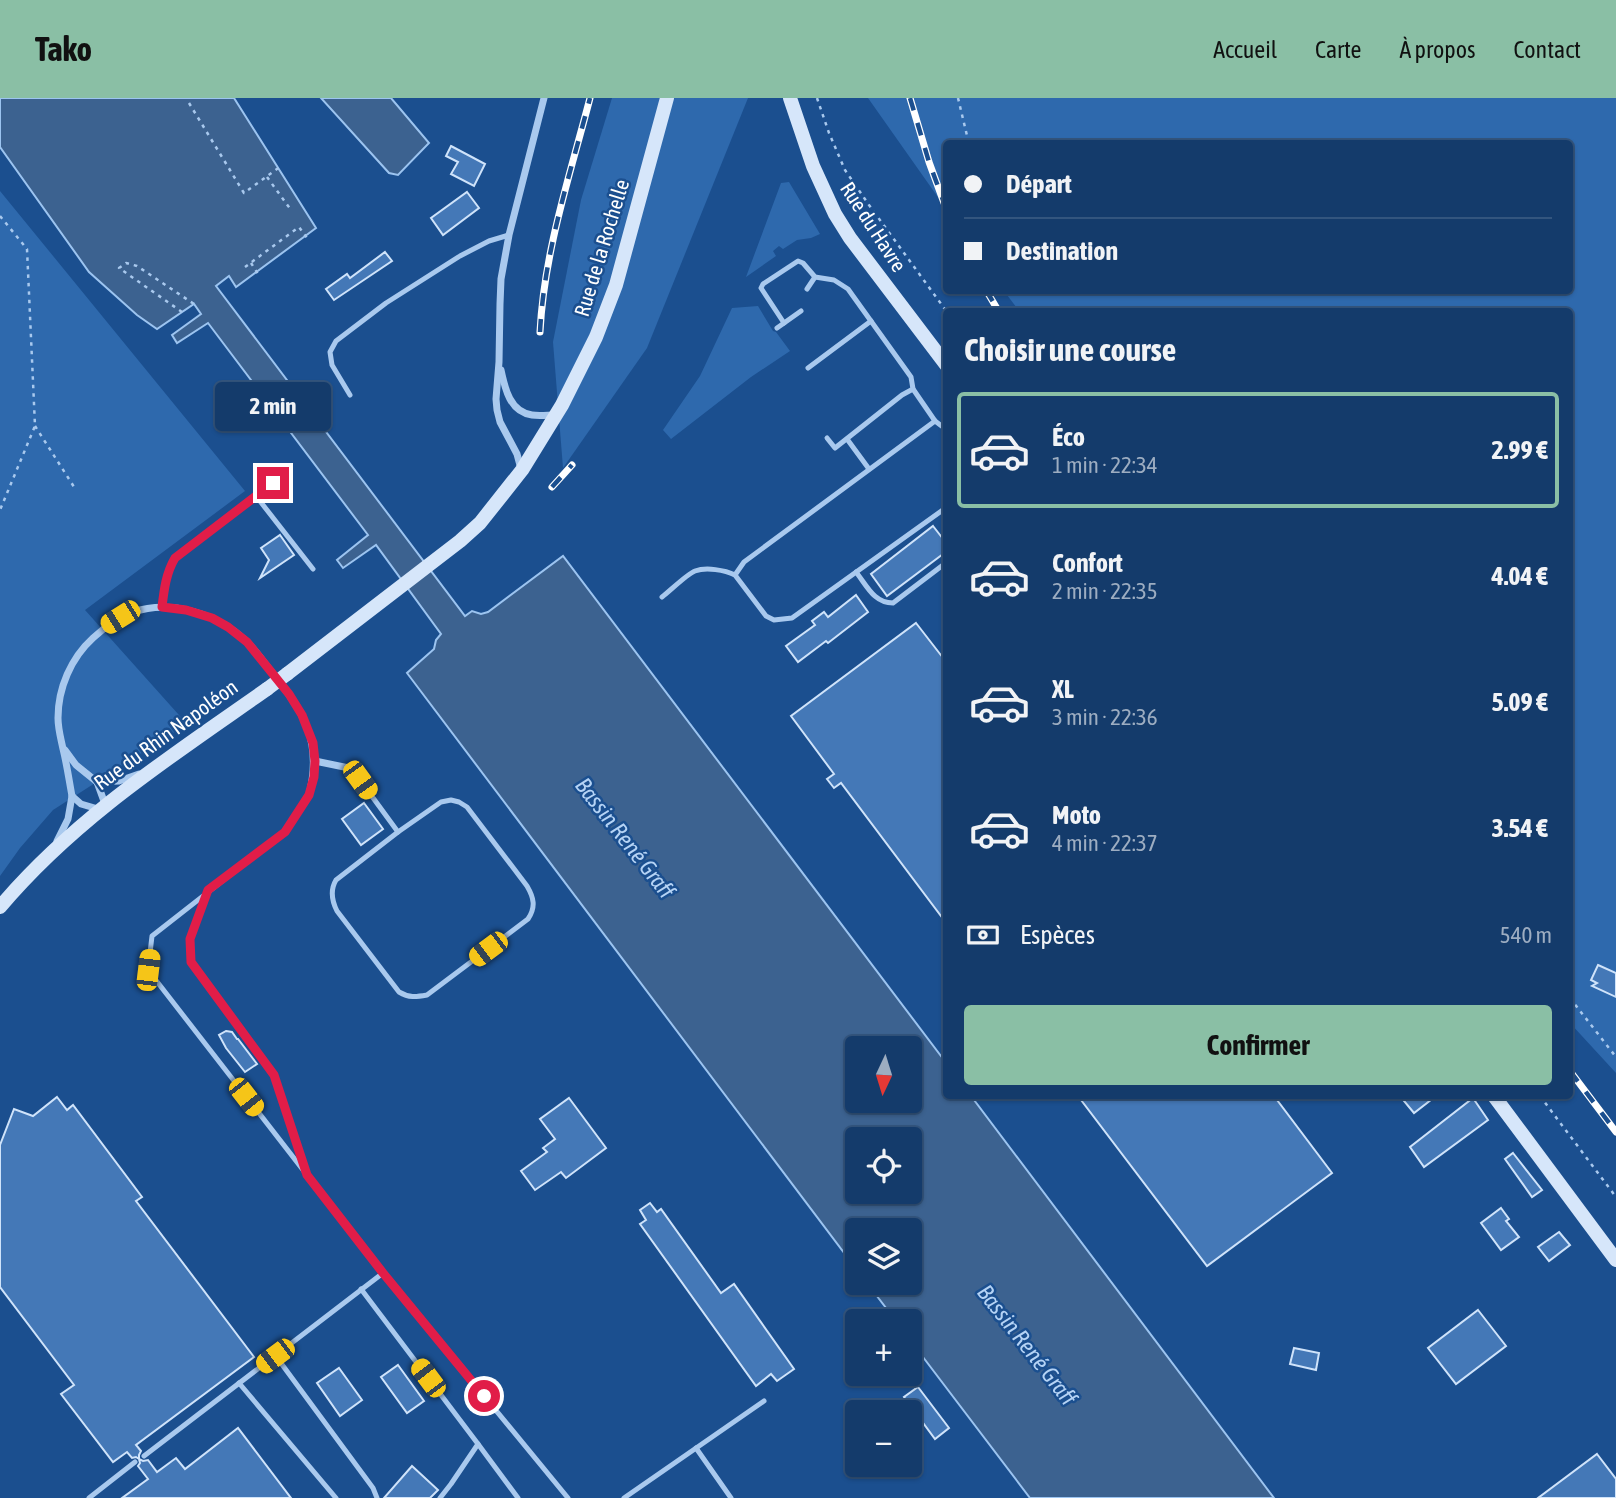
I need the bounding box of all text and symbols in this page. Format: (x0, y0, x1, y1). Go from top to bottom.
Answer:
text: Tako (35, 30, 92, 68)
text: Accueil (1213, 36, 1277, 63)
text: Carte (1315, 36, 1361, 63)
text: À propos (1399, 36, 1475, 63)
text: Contact (1513, 36, 1581, 63)
text: Départ (1006, 169, 1072, 199)
street label: Rue de la Rochelle (569, 176, 633, 319)
street label: Rue du Havre (836, 177, 912, 276)
text: Destination (1006, 236, 1118, 266)
text: Choisir une course (964, 331, 1176, 368)
callout: 2 min (215, 382, 331, 430)
text: 2 min (250, 393, 296, 419)
icon: car (968, 419, 1031, 482)
text: Éco (1052, 422, 1085, 452)
text: 2.99 € (1491, 435, 1548, 465)
text: 1 min · 22:34 (1052, 452, 1158, 478)
route end (257, 467, 289, 499)
icon: car (968, 545, 1031, 608)
text: Confort (1052, 548, 1123, 578)
text: 4.04 € (1491, 561, 1548, 591)
text: 2 min · 22:35 (1052, 578, 1158, 604)
car (97, 597, 144, 637)
icon: car (968, 671, 1031, 734)
street label: Rue du Rhin Napoléon (89, 674, 242, 794)
text: XL (1052, 674, 1074, 704)
text: 5.09 € (1491, 687, 1548, 717)
text: 3 min · 22:36 (1052, 704, 1158, 730)
car (340, 757, 381, 803)
water label: Bassin René Graff (570, 773, 681, 905)
icon: car (968, 797, 1031, 860)
text: Moto (1052, 800, 1101, 830)
text: 3.54 € (1491, 813, 1548, 843)
text: 4 min · 22:37 (1052, 830, 1158, 856)
icon: cash (964, 916, 1002, 954)
text: Espèces (1020, 920, 1095, 950)
text: 540 m (1500, 922, 1552, 948)
car (465, 928, 512, 970)
car (136, 948, 161, 992)
button: Confirmer (964, 1005, 1552, 1085)
north arrow (845, 1036, 922, 1113)
map controls (845, 1036, 922, 1477)
car (225, 1074, 268, 1120)
button: locate (845, 1127, 922, 1204)
button: layers (845, 1218, 922, 1295)
water label: Bassin René Graff (972, 1280, 1083, 1412)
button: + (845, 1309, 922, 1386)
car (252, 1335, 299, 1377)
car (407, 1355, 450, 1401)
route start (468, 1380, 500, 1412)
button: − (845, 1400, 922, 1477)

